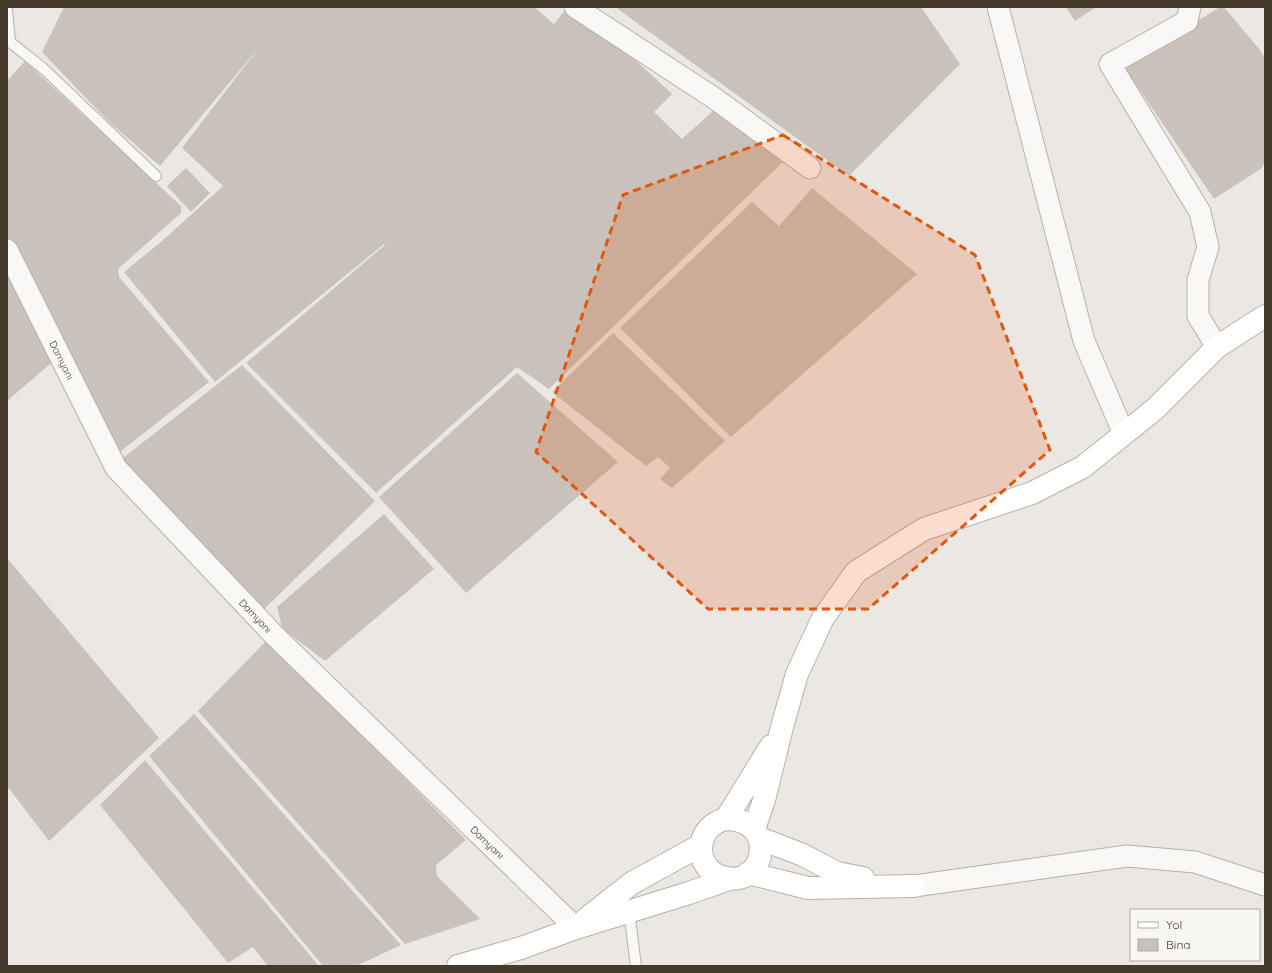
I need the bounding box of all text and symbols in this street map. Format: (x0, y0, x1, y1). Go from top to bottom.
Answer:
street label: Damyanı (47, 338, 77, 382)
street label: Damyanı (237, 596, 275, 635)
street label: Damyanı (468, 823, 507, 861)
legend (1130, 909, 1260, 961)
text: Yol (1166, 917, 1182, 932)
text: Bina (1166, 937, 1191, 952)

